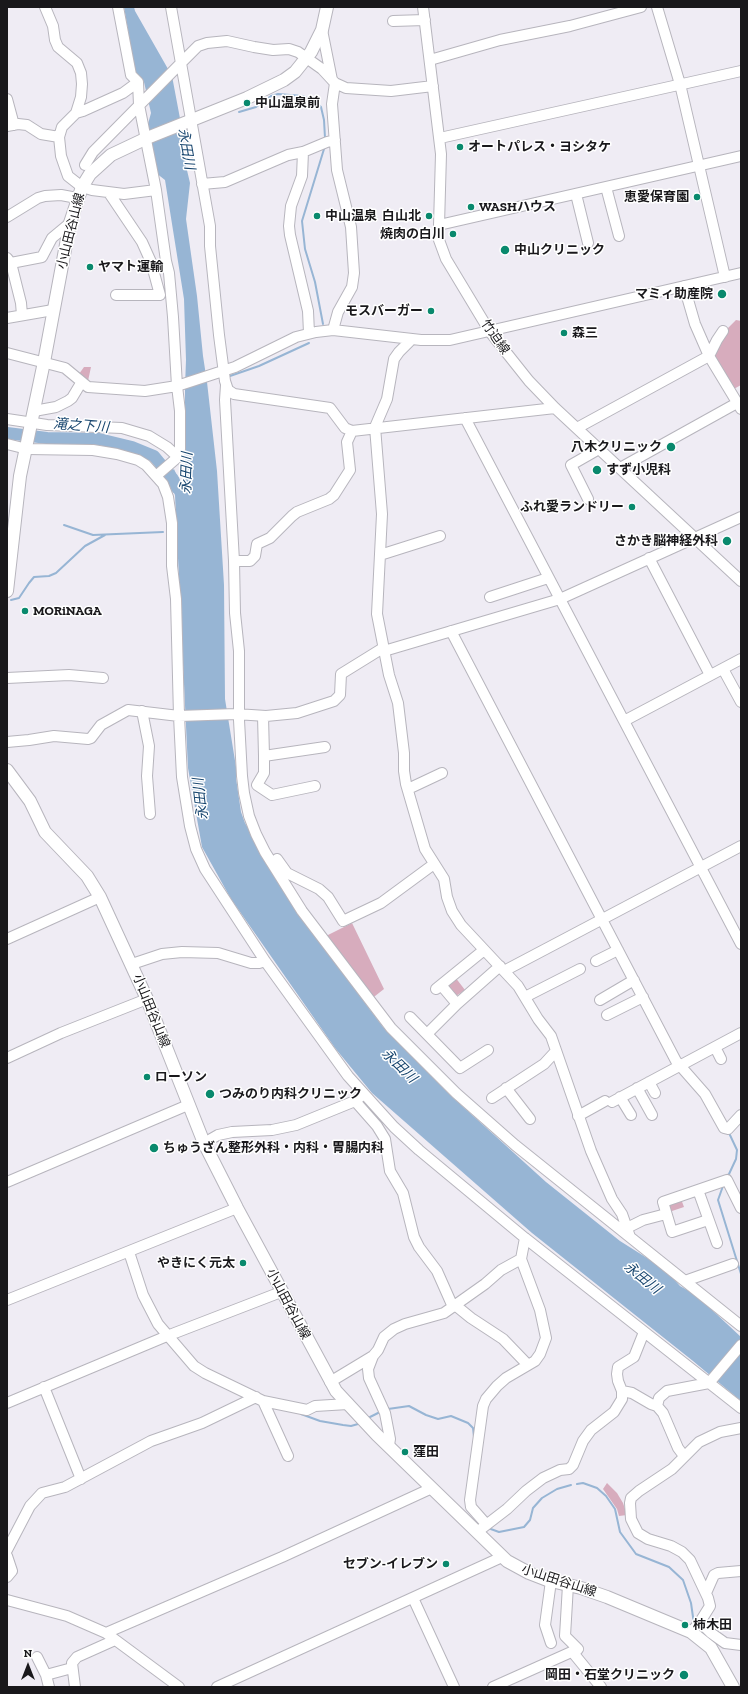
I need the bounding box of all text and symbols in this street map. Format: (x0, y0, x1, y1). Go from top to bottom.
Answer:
place label: 中山温泉前 (255, 95, 320, 111)
marker: 中山温泉前 (242, 98, 252, 108)
water label: 永田川 (174, 127, 198, 171)
place label: オートパレス・ヨシタケ (468, 139, 611, 155)
marker: オートパレス・ヨシタケ (455, 142, 465, 152)
place label: 恵愛保育園 (624, 189, 689, 205)
street label: 小山田谷山線 (54, 191, 88, 271)
marker: 恵愛保育園 (692, 192, 702, 202)
place label: WASHハウス (479, 199, 556, 215)
marker: WASHハウス (466, 202, 476, 212)
place label: 中山温泉 (325, 208, 377, 224)
place label: 白山北 (382, 208, 421, 224)
marker: 中山温泉 (312, 211, 322, 221)
marker: 白山北 (424, 211, 434, 221)
place label: 焼肉の白川 (380, 226, 445, 242)
marker: 焼肉の白川 (448, 229, 458, 239)
place label: 中山クリニック (514, 242, 605, 258)
marker: 中山クリニック (499, 244, 511, 256)
place label: ヤマト運輸 (98, 259, 163, 275)
marker: ヤマト運輸 (85, 262, 95, 272)
place label: マミィ助産院 (635, 286, 713, 302)
marker: マミィ助産院 (716, 288, 728, 300)
place label: モスバーガー (345, 303, 423, 319)
marker: モスバーガー (426, 306, 436, 316)
street label: 竹迫線 (477, 317, 513, 357)
place label: 森三 (572, 325, 598, 341)
marker: 森三 (559, 328, 569, 338)
water label: 滝之下川 (52, 416, 110, 436)
place label: 八木クリニック (571, 439, 662, 455)
marker: 八木クリニック (665, 441, 677, 453)
water label: 永田川 (178, 452, 196, 494)
place label: すず小児科 (606, 462, 671, 478)
marker: すず小児科 (591, 464, 603, 476)
place label: ふれ愛ランドリー (520, 499, 624, 515)
marker: ふれ愛ランドリー (627, 502, 637, 512)
place label: さかき脳神経外科 (614, 533, 718, 549)
marker: さかき脳神経外科 (721, 535, 733, 547)
place label: MORiNAGA (33, 603, 102, 619)
marker: MORiNAGA (20, 606, 30, 616)
water label: 永田川 (190, 777, 212, 821)
street label: 小山田谷山線 (129, 972, 173, 1050)
water label: 永田川 (378, 1045, 420, 1087)
place label: ローソン (155, 1069, 207, 1085)
marker: ローソン (142, 1072, 152, 1082)
place label: つみのり内科クリニック (219, 1086, 362, 1102)
marker: つみのり内科クリニック (204, 1088, 216, 1100)
place label: ちゅうざん整形外科・内科・胃腸内科 (163, 1140, 384, 1156)
marker: ちゅうざん整形外科・内科・胃腸内科 (148, 1142, 160, 1154)
place label: やきにく元太 (157, 1255, 235, 1271)
marker: やきにく元太 (238, 1258, 248, 1268)
water label: 永田川 (620, 1258, 664, 1298)
street label: 小山田谷山線 (263, 1266, 313, 1342)
place label: 窪田 (413, 1444, 439, 1460)
marker: 窪田 (400, 1447, 410, 1457)
place label: セブン-イレブン (343, 1556, 438, 1572)
marker: セブン-イレブン (441, 1559, 451, 1569)
street label: 小山田谷山線 (519, 1562, 599, 1600)
place label: 柿木田 (693, 1617, 732, 1633)
marker: 柿木田 (680, 1620, 690, 1630)
north arrow (8, 1646, 48, 1686)
text: N (24, 1647, 32, 1660)
place label: 岡田・石堂クリニック (545, 1667, 675, 1683)
marker: 岡田・石堂クリニック (678, 1669, 690, 1681)

